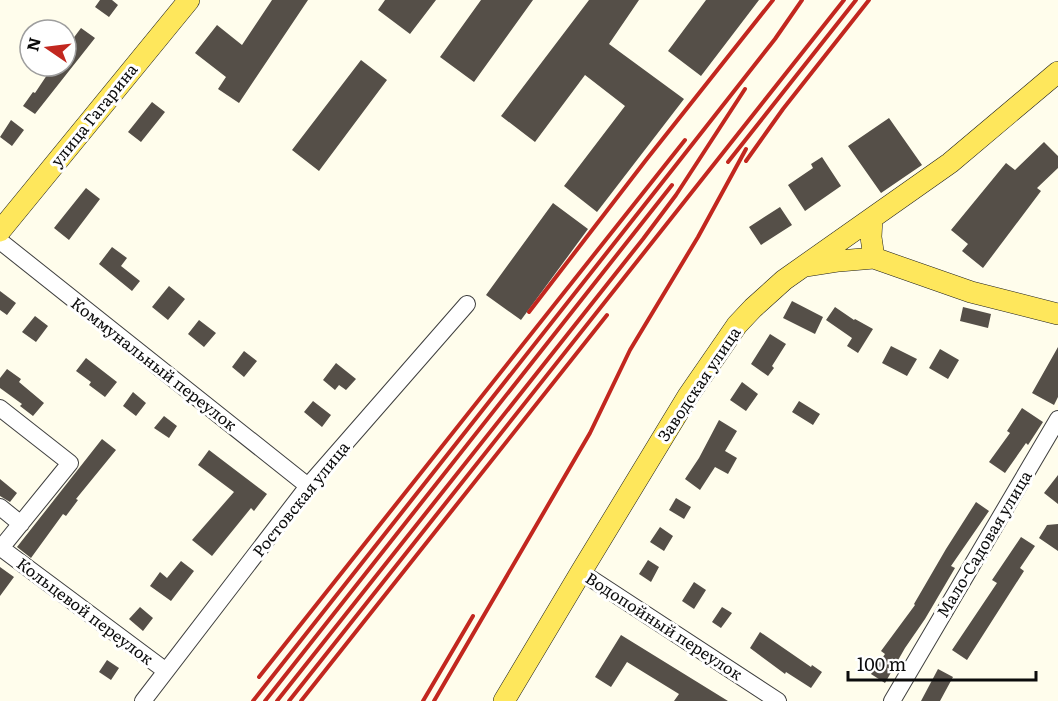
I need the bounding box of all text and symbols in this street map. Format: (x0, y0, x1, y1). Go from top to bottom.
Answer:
north arrow (18, 18, 78, 78)
text: N (19, 35, 46, 54)
street label: улица Гагарина (44, 57, 143, 171)
street label: Коммунальный переулок (66, 291, 243, 436)
street label: Заводская улица (651, 321, 746, 446)
street label: Ростовская улица (246, 435, 355, 561)
street label: Мало-Садовая улица (930, 465, 1037, 622)
street label: Кольцевой переулок (12, 551, 159, 670)
street label: Водопойный переулок (581, 565, 748, 685)
scale bar (848, 644, 1036, 682)
text: 100 m (857, 650, 906, 677)

